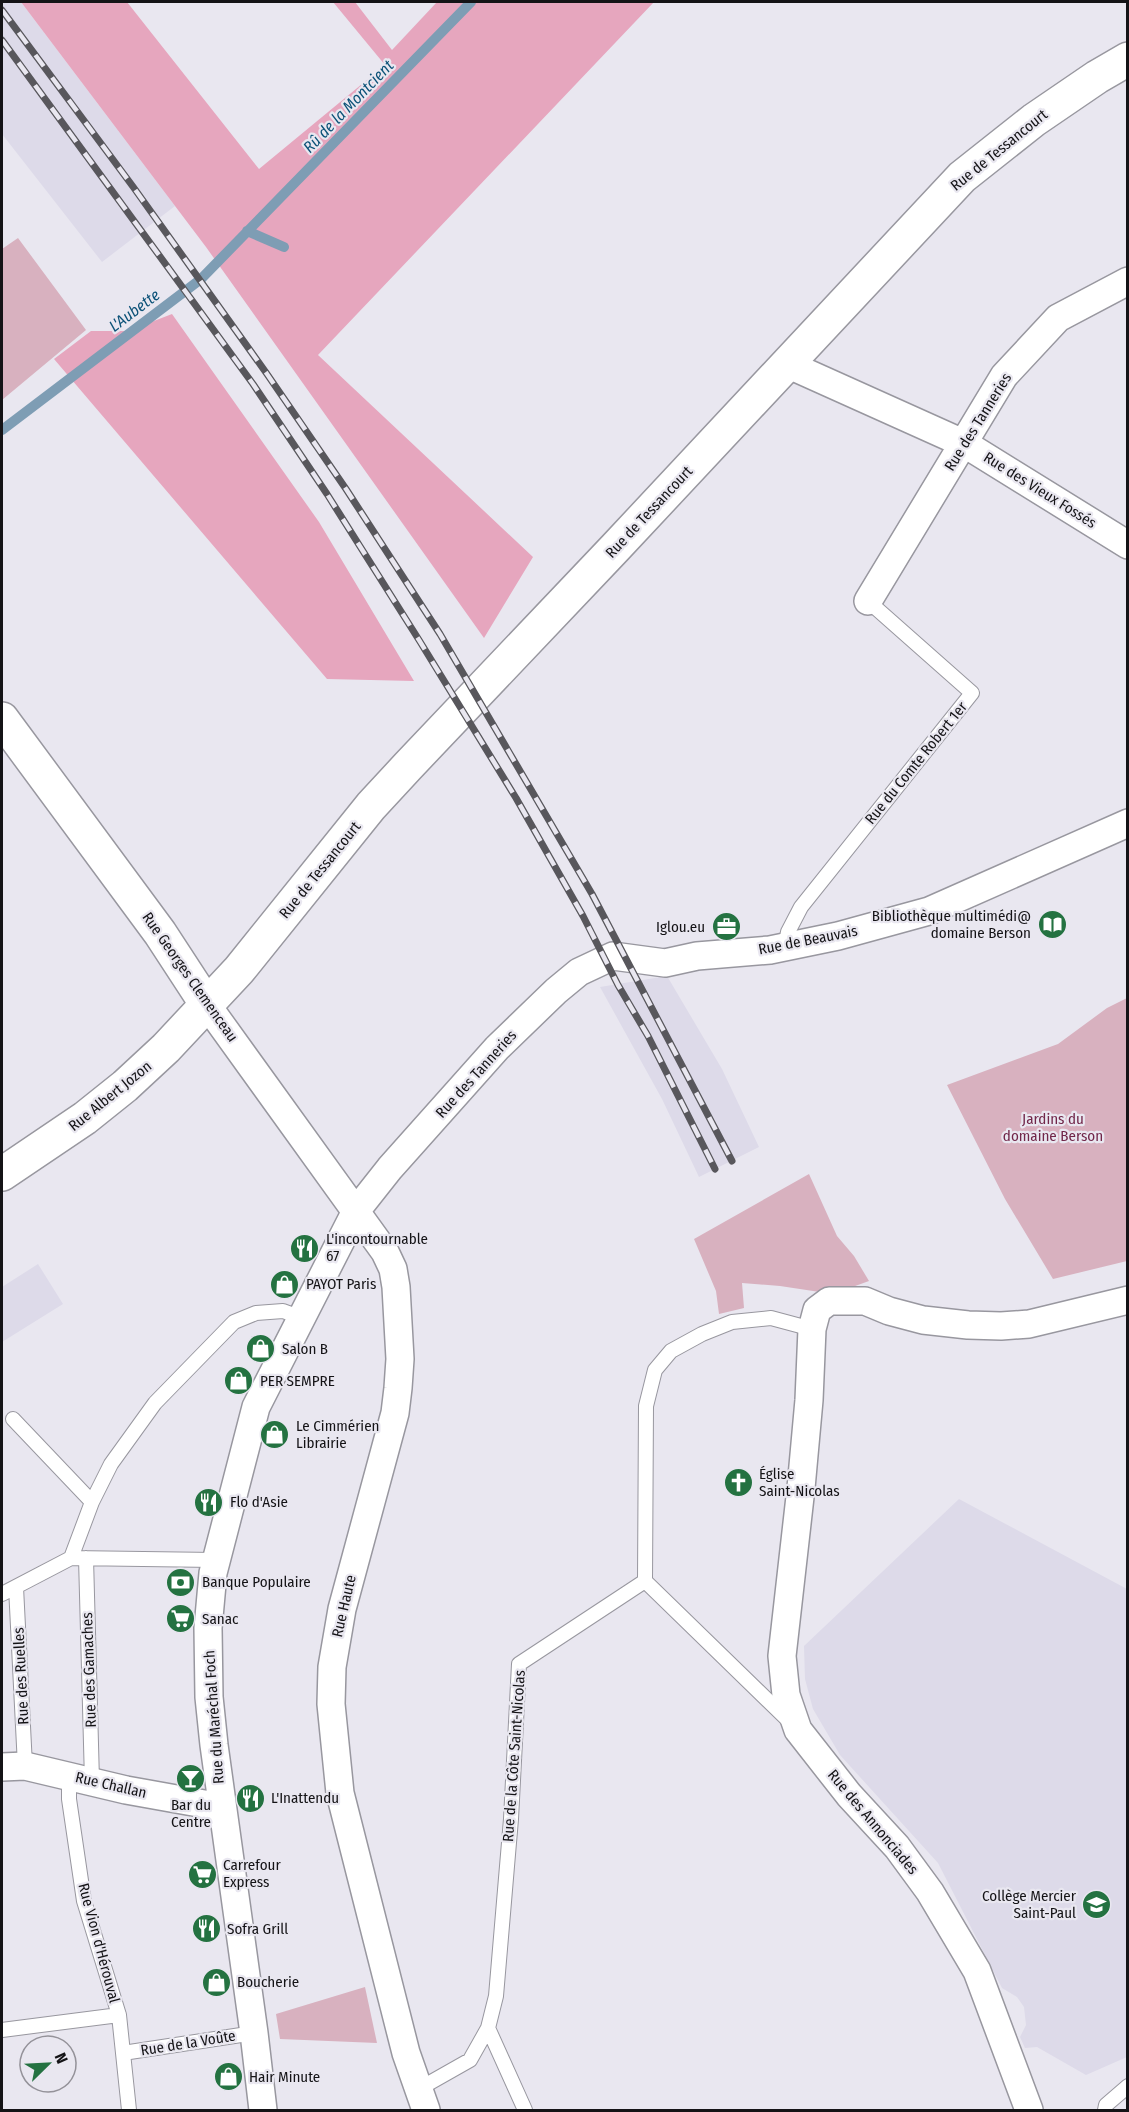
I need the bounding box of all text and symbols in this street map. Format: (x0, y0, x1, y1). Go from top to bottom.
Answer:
water label: Rû de la Montcient (299, 55, 398, 157)
street label: Rue de Tessancourt (947, 105, 1051, 195)
water label: L'Aubette (105, 285, 164, 336)
street label: Rue des Tanneries (941, 370, 1015, 474)
street label: Rue des Vieux Fossés (980, 448, 1100, 532)
street label: Rue de Tessancourt (602, 462, 696, 562)
street label: Rue du Comte Robert 1er (861, 698, 971, 828)
street label: Rue de Tessancourt (275, 818, 365, 922)
place label: Bibliothèque multimédi@ domaine Berson (872, 907, 1031, 942)
street label: Rue Georges Clemenceau (138, 909, 242, 1045)
library icon: Bibliothèque multimédi@ domaine Berson (1036, 909, 1068, 941)
office icon: Iglou.eu (710, 911, 742, 943)
place label: Iglou.eu (656, 918, 705, 936)
street label: Rue de Beauvais (757, 922, 859, 958)
street label: Rue des Tanneries (432, 1026, 520, 1122)
street label: Rue Albert Jozon (65, 1057, 155, 1135)
park label: Jardins du domaine Berson (1003, 1110, 1103, 1145)
place label: L'incontournable 67 (326, 1230, 428, 1265)
restaurant icon: L'incontournable 67 (289, 1232, 321, 1264)
shop icon: PAYOT Paris (269, 1268, 301, 1300)
place label: PAYOT Paris (306, 1275, 376, 1293)
shop icon: Salon B (245, 1333, 277, 1365)
place label: Salon B (282, 1340, 328, 1358)
shop icon: PER SEMPRE (223, 1365, 255, 1397)
place label: PER SEMPRE (260, 1372, 335, 1390)
place label: Le Cimmérien Librairie (296, 1417, 379, 1452)
shop icon: Le Cimmérien Librairie (259, 1419, 291, 1451)
place label: Église Saint-Nicolas (759, 1465, 840, 1500)
church icon: Église Saint-Nicolas (722, 1467, 754, 1499)
restaurant icon: Flo d'Asie (193, 1486, 225, 1518)
place label: Flo d'Asie (230, 1493, 288, 1511)
bank icon: Banque Populaire (165, 1566, 197, 1598)
place label: Banque Populaire (202, 1573, 311, 1591)
street label: Rue Haute (328, 1573, 360, 1639)
supermarket icon: Sanac (165, 1603, 197, 1635)
place label: Sanac (202, 1610, 239, 1628)
street label: Rue des Gamaches (78, 1612, 100, 1728)
street label: Rue des Ruelles (9, 1627, 33, 1725)
street label: Rue du Maréchal Foch (200, 1650, 228, 1784)
street label: Rue de la Côte Saint-Nicolas (499, 1669, 529, 1843)
bar icon: Bar du Centre (175, 1762, 207, 1794)
street label: Rue des Annonciades (824, 1766, 922, 1878)
street label: Rue Challan (74, 1768, 148, 1802)
restaurant icon: L'Inattendu (234, 1782, 266, 1814)
place label: L'Inattendu (271, 1789, 339, 1807)
place label: Bar du Centre (171, 1796, 211, 1831)
place label: Carrefour Express (223, 1856, 281, 1891)
supermarket icon: Carrefour Express (186, 1858, 218, 1890)
street label: Rue Vion d'Hérouval (74, 1881, 124, 2005)
place label: Collège Mercier Saint-Paul (982, 1887, 1077, 1922)
school or university icon: Collège Mercier Saint-Paul (1081, 1889, 1113, 1921)
restaurant icon: Sofra Grill (190, 1913, 222, 1945)
place label: Sofra Grill (227, 1920, 288, 1938)
shop icon: Boucherie (200, 1966, 232, 1998)
place label: Boucherie (237, 1973, 299, 1991)
street label: Rue de la Voûte (139, 2027, 237, 2059)
north arrow (18, 2034, 78, 2094)
text: N (51, 2050, 72, 2066)
shop icon: Hair Minute (212, 2061, 244, 2093)
place label: Hair Minute (249, 2068, 320, 2086)

